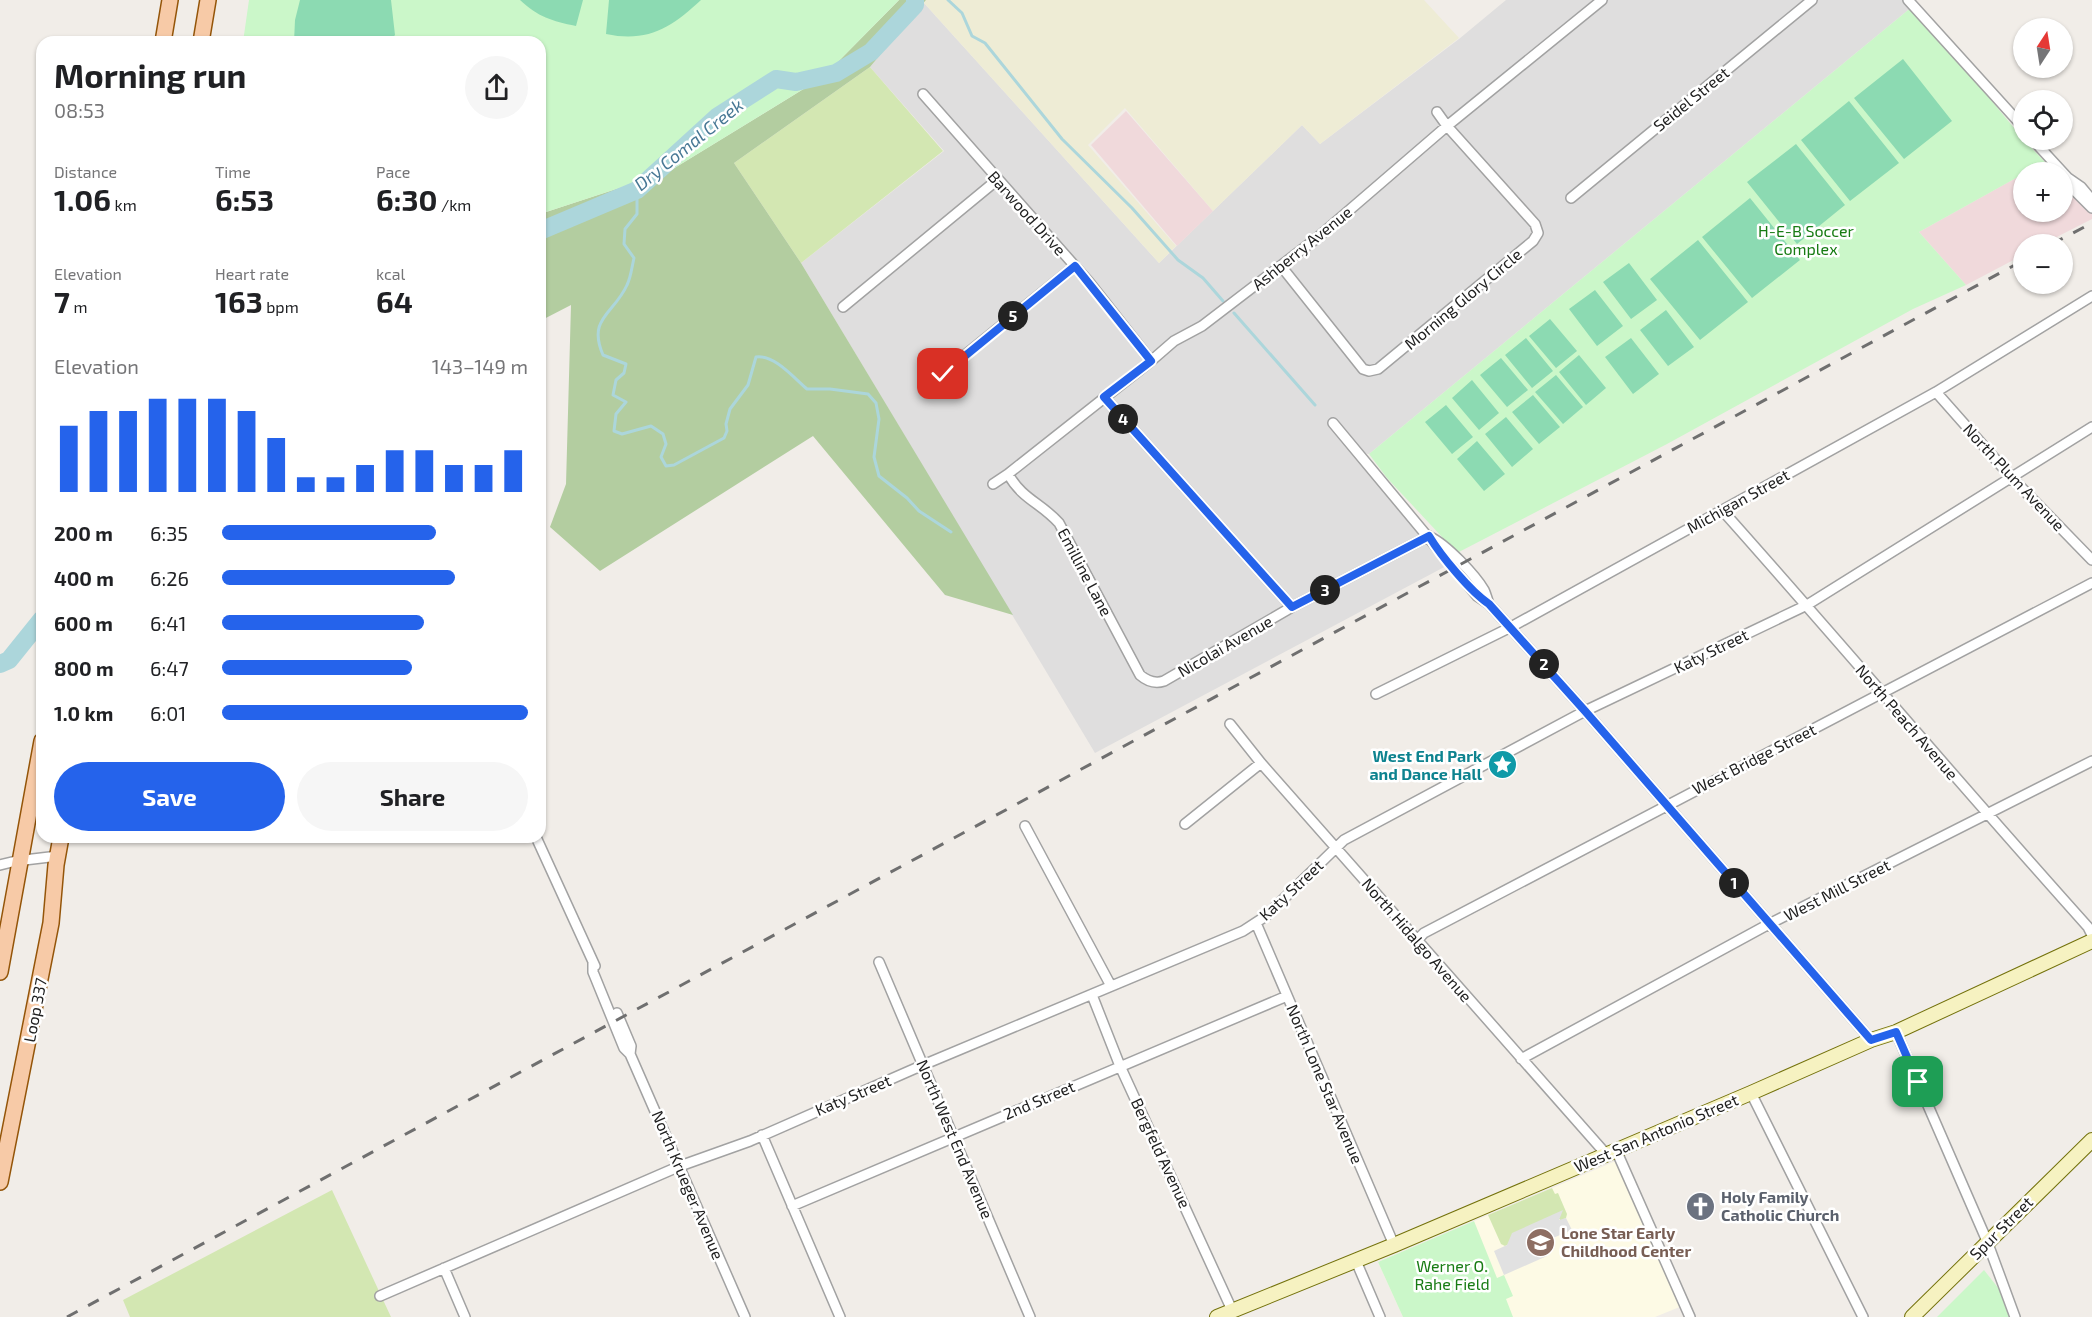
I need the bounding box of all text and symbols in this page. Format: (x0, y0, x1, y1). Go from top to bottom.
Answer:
north arrow (2013, 18, 2073, 78)
map controls (2013, 18, 2073, 294)
text: Morning run (54, 55, 246, 95)
button: share (465, 56, 528, 119)
street label: Seidel Street (1649, 62, 1732, 135)
button: locate (2013, 90, 2073, 150)
water label: Dry Comal Creek (629, 94, 747, 195)
text: 08:53 (54, 98, 105, 122)
text: Distance (54, 162, 117, 181)
text: Time (215, 162, 251, 181)
text: Pace (376, 162, 410, 181)
button: + (2013, 162, 2073, 222)
street label: Barwood Drive (984, 166, 1070, 259)
text: 1.06 (54, 181, 111, 217)
text: 6:53 (215, 181, 274, 217)
text: 6:30 (376, 181, 437, 217)
text: km (111, 195, 137, 214)
text: /km (437, 195, 471, 214)
street label: Ashberry Avenue (1248, 202, 1355, 294)
park label: H-E-B Soccer Complex (1758, 221, 1855, 258)
button: − (2013, 234, 2073, 294)
street label: Morning Glory Circle (1400, 244, 1525, 353)
text: Elevation (54, 264, 122, 283)
text: Heart rate (215, 264, 289, 283)
text: kcal (376, 264, 405, 283)
text: 7 (54, 283, 70, 319)
text: 163 (215, 283, 263, 319)
text: 64 (376, 283, 413, 319)
text: m (70, 297, 87, 316)
text: bpm (263, 297, 299, 316)
pin: 5 (998, 301, 1028, 331)
text: 5 (1009, 306, 1017, 325)
pin (917, 348, 968, 399)
text: Elevation (54, 354, 139, 378)
text: 143–149 m (432, 354, 528, 378)
icon: check (926, 357, 959, 390)
pin: 4 (1108, 404, 1138, 434)
text: 4 (1118, 409, 1128, 428)
street label: North Plum Avenue (1960, 419, 2069, 534)
street label: Michigan Street (1683, 465, 1792, 537)
text: 200 m (54, 521, 113, 545)
text: 6:35 (150, 521, 188, 545)
street label: Emilline Lane (1054, 525, 1117, 619)
text: 400 m (54, 566, 114, 590)
text: 6:26 (150, 566, 189, 590)
pin: 3 (1310, 575, 1340, 605)
text: 3 (1320, 580, 1330, 599)
text: 600 m (54, 611, 113, 635)
text: 6:41 (150, 611, 186, 635)
street label: Nicolai Avenue (1174, 611, 1276, 680)
street label: Katy Street (1670, 624, 1751, 677)
pin: 2 (1529, 649, 1559, 679)
text: 2 (1539, 654, 1549, 673)
text: 800 m (54, 656, 114, 680)
text: 6:47 (150, 656, 189, 680)
street label: North Peach Avenue (1852, 660, 1963, 783)
text: 1.0 km (54, 701, 113, 725)
text: 6:01 (150, 701, 186, 725)
street label: West Bridge Street (1689, 719, 1819, 798)
place label: West End Park and Dance Hall (1369, 746, 1483, 783)
place icon: West End Park and Dance Hall (1487, 749, 1519, 781)
button: Save (54, 762, 285, 831)
button: Share (297, 762, 528, 831)
street label: Katy Street (1255, 855, 1327, 924)
street label: West Mill Street (1781, 855, 1893, 924)
pin: 1 (1719, 868, 1749, 898)
text: 1 (1731, 873, 1737, 892)
street label: North Hidalgo Avenue (1358, 874, 1476, 1005)
street label: Loop 337 (19, 976, 50, 1044)
street label: North Lone Star Avenue (1283, 1001, 1368, 1166)
street label: North West End Avenue (913, 1056, 998, 1221)
pin (1892, 1056, 1943, 1107)
icon: arrive (1901, 1065, 1934, 1098)
street label: Katy Street (812, 1070, 894, 1119)
street label: 2nd Street (1000, 1076, 1077, 1123)
street label: West San Antonio Street (1571, 1089, 1741, 1176)
street label: Bergfeld Avenue (1128, 1095, 1195, 1211)
street label: North Krueger Avenue (649, 1108, 728, 1262)
place label: Holy Family Catholic Church (1721, 1187, 1839, 1224)
church icon: Holy Family Catholic Church (1684, 1190, 1716, 1222)
street label: Spur Street (1965, 1192, 2036, 1263)
place label: Lone Star Early Childhood Center (1561, 1223, 1691, 1260)
school or university icon: Lone Star Early Childhood Center (1524, 1226, 1556, 1258)
park label: Werner O. Rahe Field (1414, 1256, 1490, 1293)

